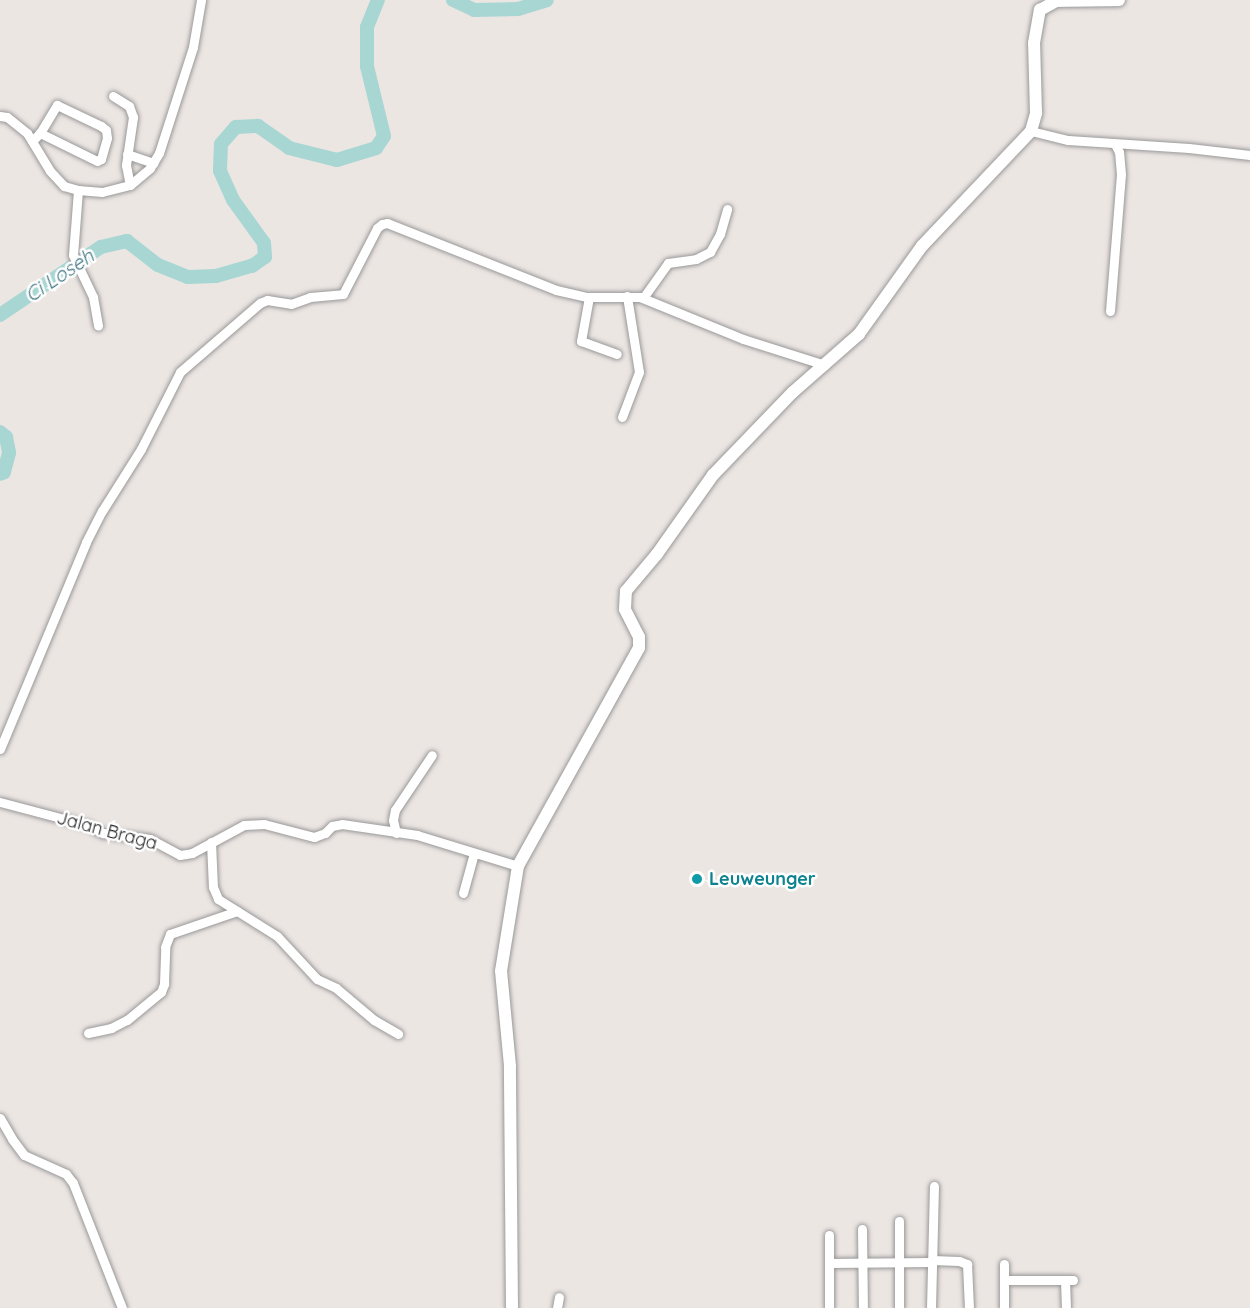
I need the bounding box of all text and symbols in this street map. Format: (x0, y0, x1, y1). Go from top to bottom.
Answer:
water label: Ci Loseh (20, 243, 98, 307)
street label: Jalan Braga (54, 807, 160, 855)
place label: Leuweunger (709, 868, 816, 890)
marker: Leuweunger (690, 872, 704, 886)

